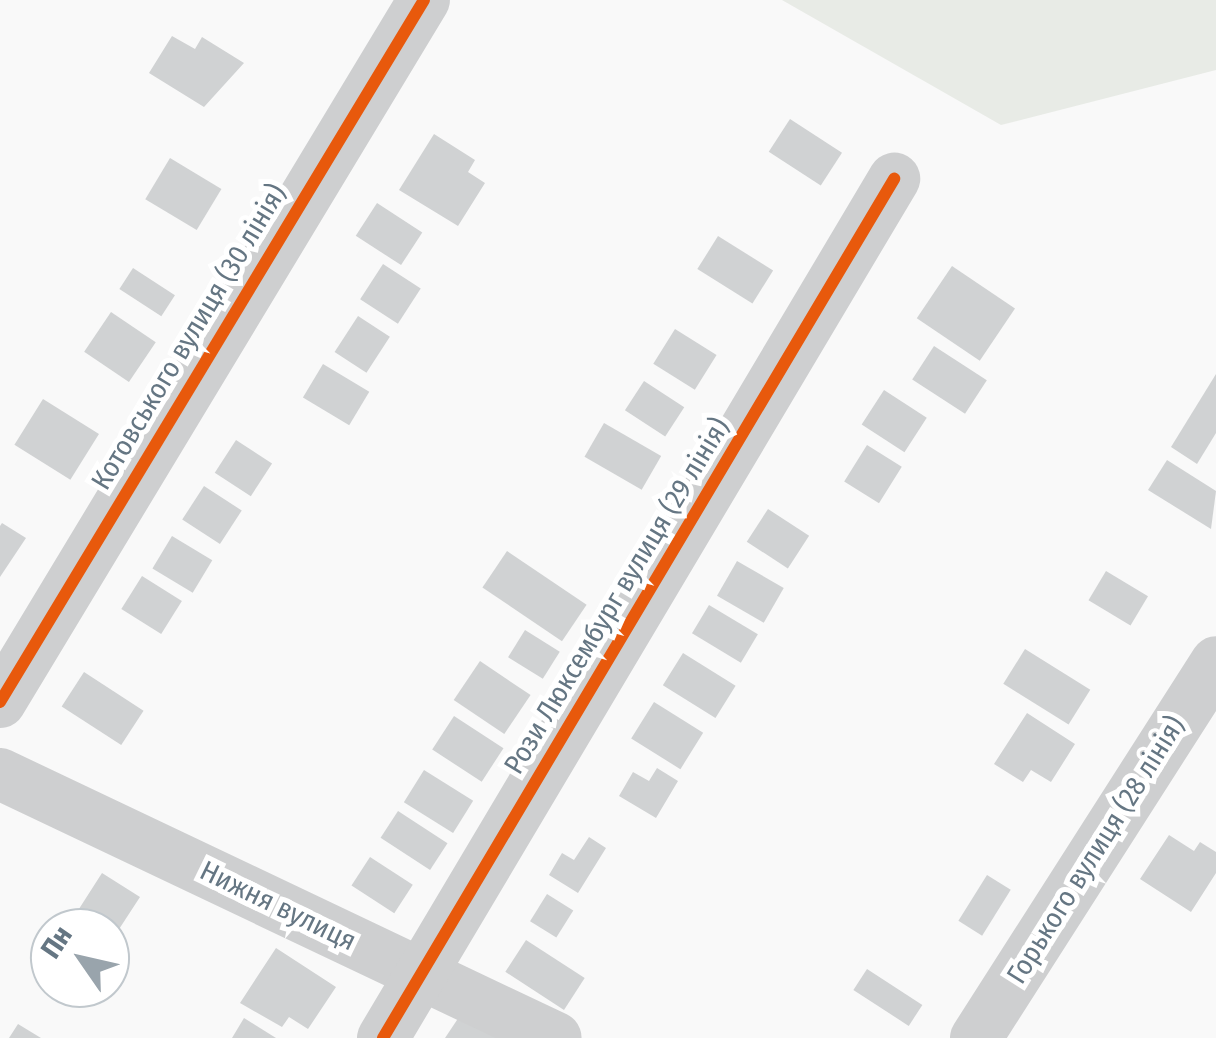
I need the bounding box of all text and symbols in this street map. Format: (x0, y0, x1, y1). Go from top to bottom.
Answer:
street label: Котовського вулиця (30 лiнiя) (84, 178, 294, 496)
street label: Рози Люксембург вулиця (29 лiнiя) (497, 412, 737, 780)
street label: Горького вулиця (28 лiнiя) (1000, 710, 1192, 990)
street label: Нижня вулиця (195, 854, 361, 958)
north arrow (30, 908, 130, 1008)
text: Пн (34, 920, 79, 964)

